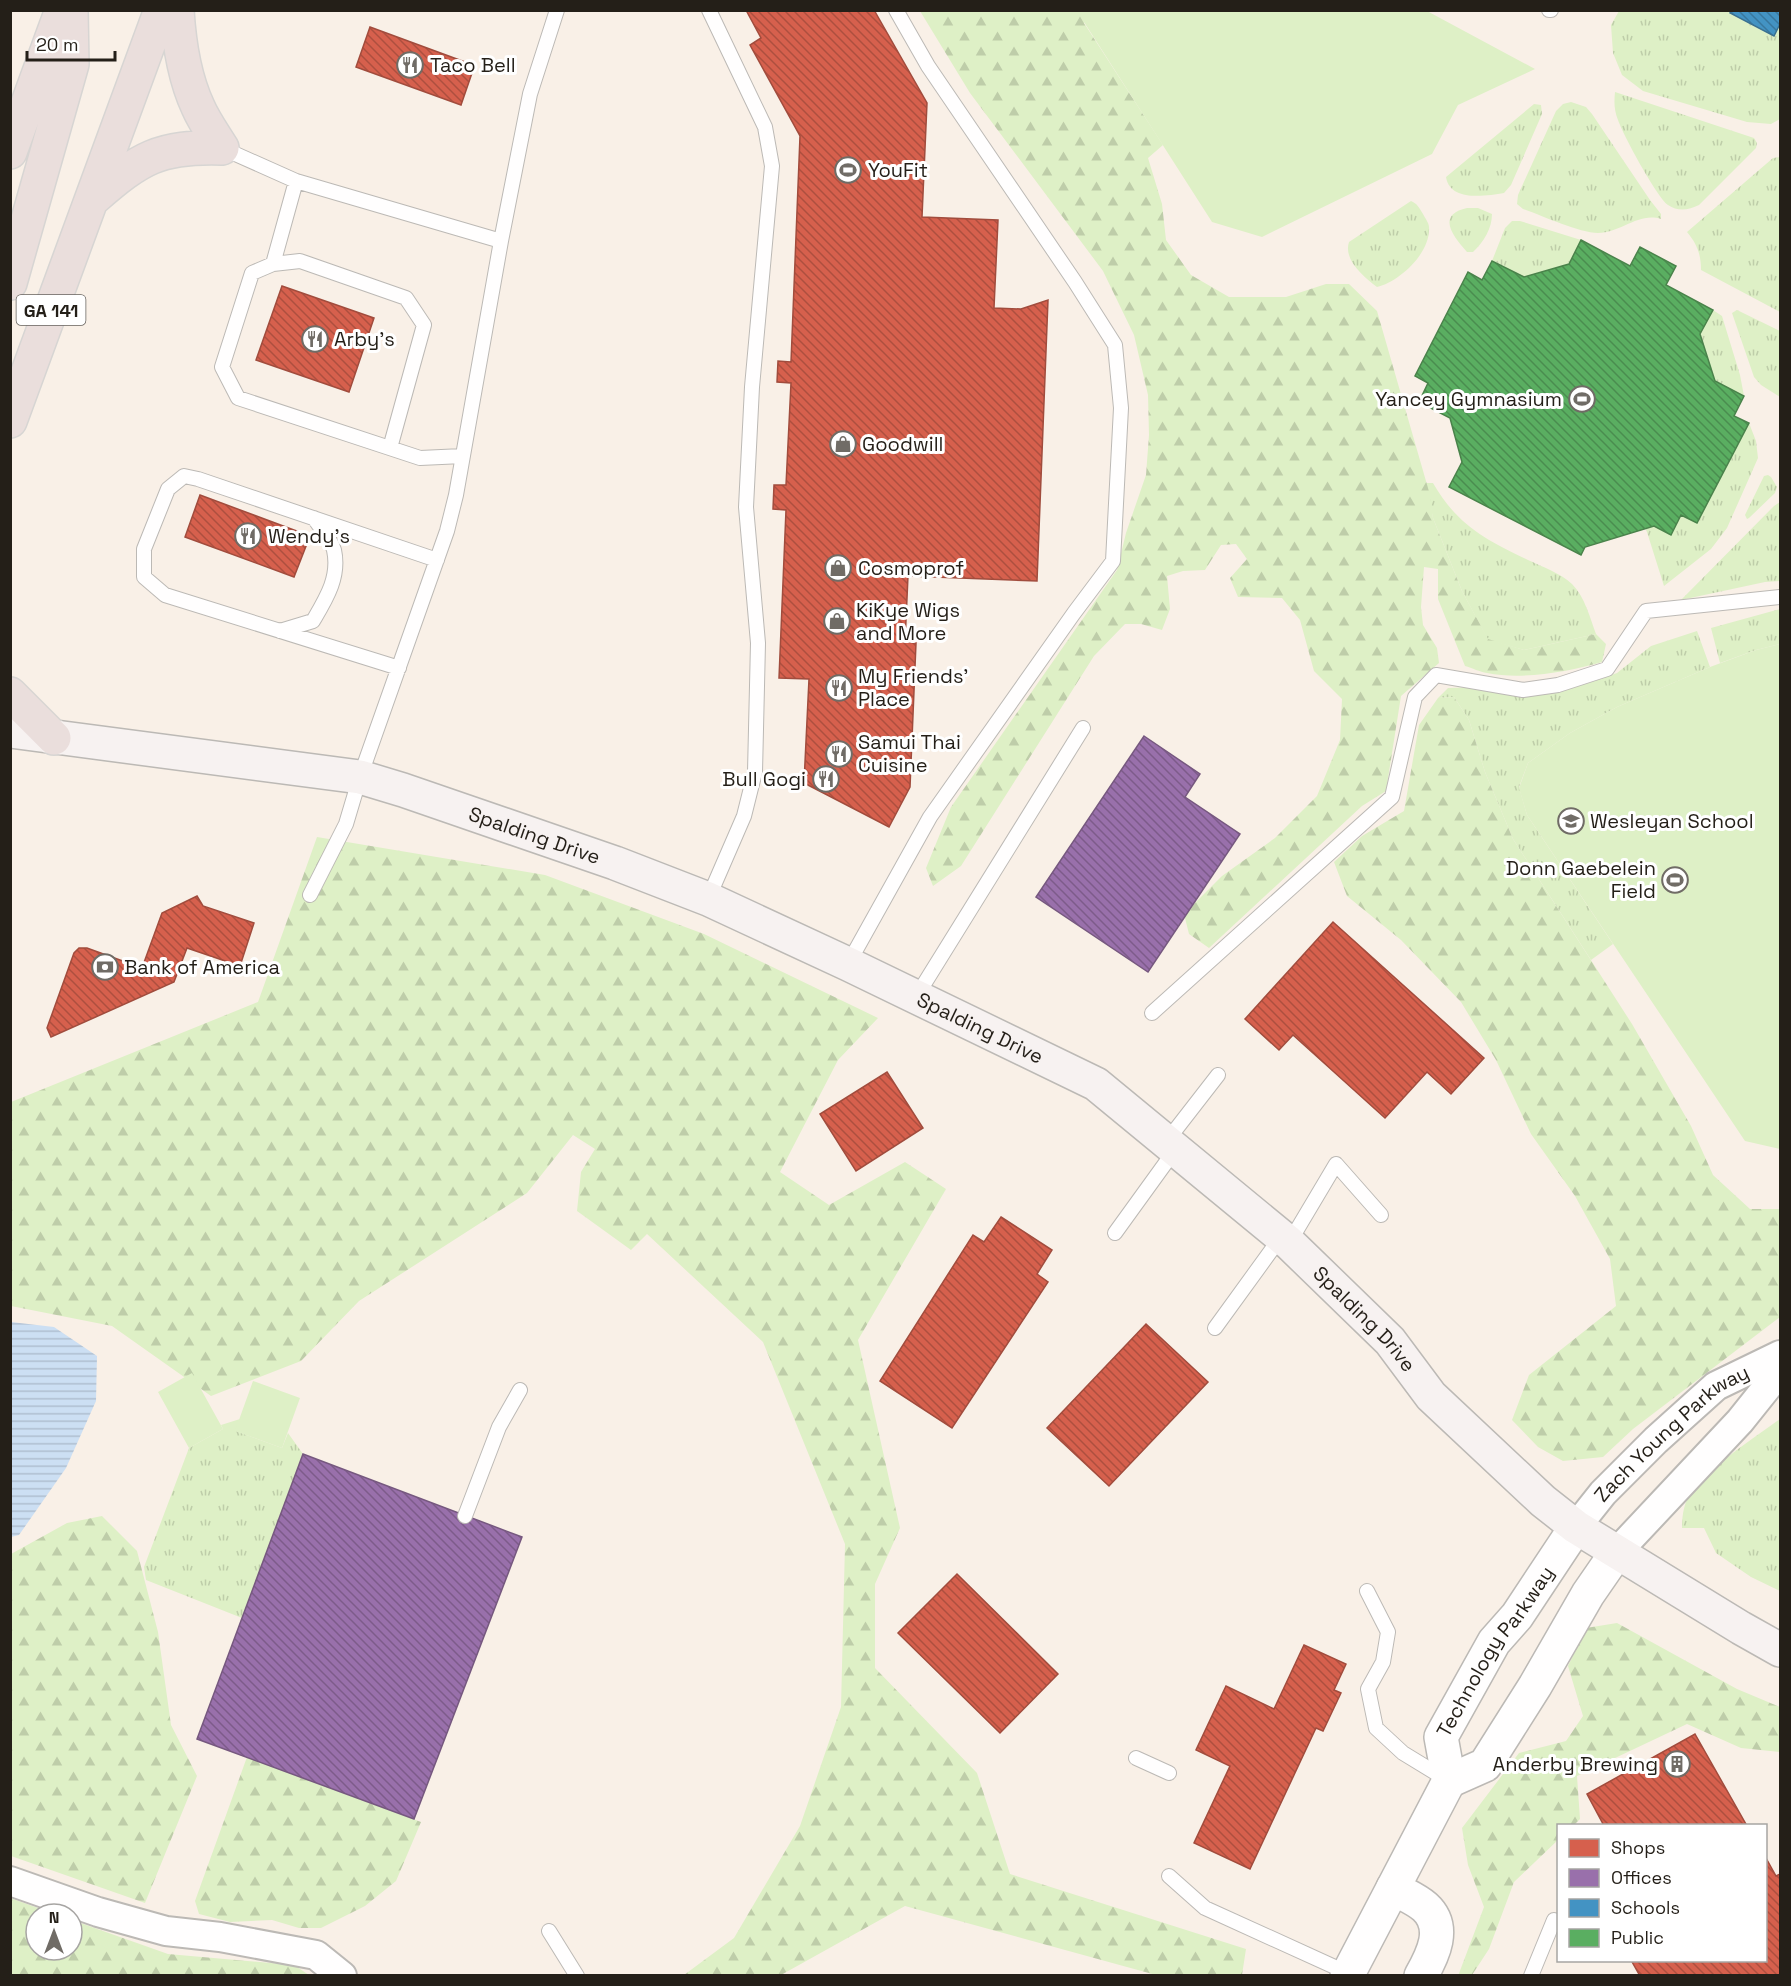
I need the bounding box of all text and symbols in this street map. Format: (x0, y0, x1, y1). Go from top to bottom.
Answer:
scale bar (27, 24, 116, 62)
text: 20 m (36, 33, 79, 56)
restaurant icon: Taco Bell (395, 50, 425, 80)
place label: Taco Bell (430, 52, 516, 78)
sports icon: YouFit (833, 155, 863, 185)
place label: YouFit (868, 157, 928, 183)
road number: GA 141 (16, 295, 86, 325)
restaurant icon: Arby's (300, 324, 330, 354)
place label: Arby's (334, 326, 395, 352)
sports icon: Yancey Gymnasium (1567, 384, 1597, 414)
place label: Yancey Gymnasium (1375, 386, 1562, 412)
shop icon: Goodwill (828, 429, 858, 459)
place label: Goodwill (862, 431, 944, 457)
restaurant icon: Wendy's (233, 521, 263, 551)
place label: Wendy's (268, 523, 350, 549)
shop icon: Cosmoprof (823, 553, 853, 583)
place label: Cosmoprof (858, 555, 964, 581)
place label: KiKye Wigs and More (856, 597, 960, 646)
shop icon: KiKye Wigs and More (822, 606, 852, 636)
place label: My Friends' Place (858, 663, 968, 712)
restaurant icon: My Friends' Place (824, 673, 854, 703)
place label: Samui Thai Cuisine (858, 729, 961, 778)
restaurant icon: Samui Thai Cuisine (824, 739, 854, 769)
restaurant icon: Bull Gogi (811, 764, 841, 794)
place label: Bull Gogi (722, 766, 806, 792)
street label: Spalding Drive (465, 801, 604, 870)
school or university icon: Wesleyan School (1556, 806, 1586, 836)
place label: Wesleyan School (1590, 808, 1754, 834)
place label: Donn Gaebelein Field (1506, 855, 1656, 904)
sports icon: Donn Gaebelein Field (1660, 865, 1690, 895)
bank icon: Bank of America (90, 952, 120, 982)
place label: Bank of America (124, 954, 280, 980)
street label: Spalding Drive (913, 986, 1048, 1070)
street label: Spalding Drive (1308, 1260, 1421, 1377)
street label: Zach Young Parkway (1588, 1359, 1753, 1507)
street label: Technology Parkway (1431, 1561, 1559, 1742)
building icon: Anderby Brewing (1662, 1749, 1692, 1779)
place label: Anderby Brewing (1493, 1751, 1658, 1777)
legend (1557, 1824, 1767, 1962)
text: Shops (1611, 1836, 1665, 1859)
text: Offices (1611, 1866, 1672, 1889)
text: Schools (1611, 1896, 1680, 1919)
north arrow (24, 1902, 84, 1962)
text: N (49, 1907, 59, 1928)
text: Public (1611, 1926, 1664, 1949)

